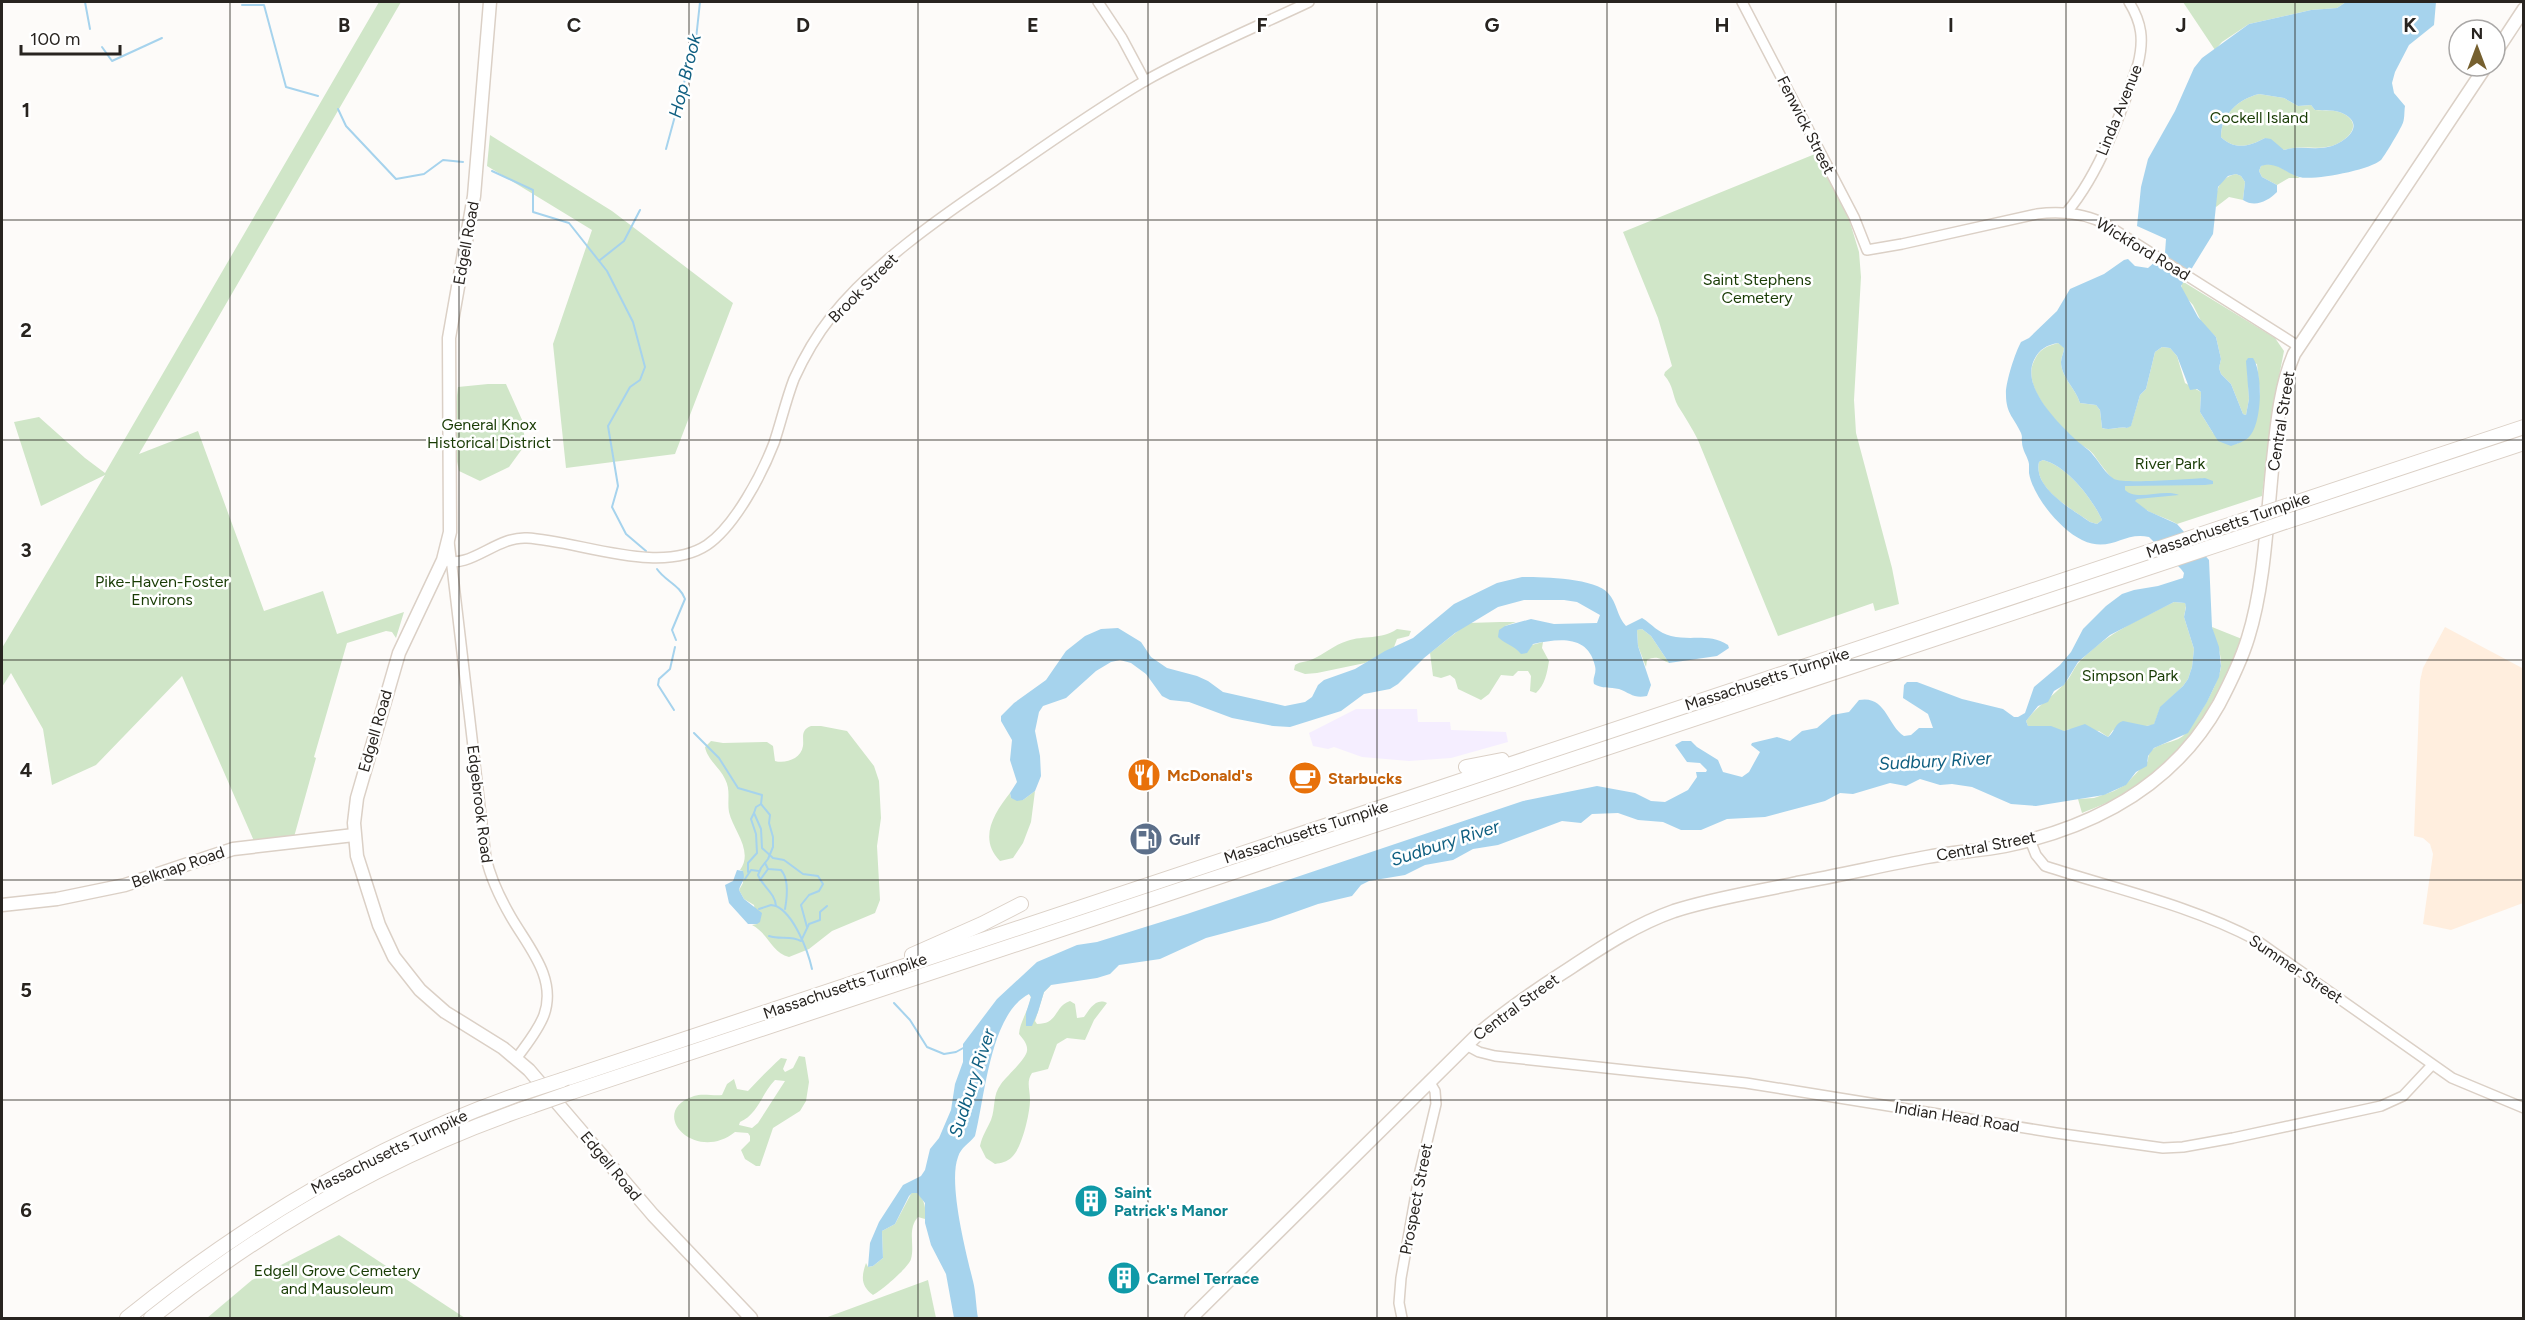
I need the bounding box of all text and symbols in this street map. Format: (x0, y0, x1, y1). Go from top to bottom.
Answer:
text: B (338, 13, 350, 37)
text: C (567, 13, 581, 37)
text: D (796, 13, 810, 37)
text: E (1027, 13, 1039, 37)
text: F (1256, 13, 1268, 37)
text: G (1485, 13, 1500, 37)
text: H (1715, 13, 1730, 37)
text: I (1948, 13, 1954, 37)
text: J (2175, 13, 2187, 37)
text: K (2403, 13, 2417, 37)
scale bar (21, 18, 120, 56)
north arrow (2447, 18, 2507, 78)
text: N (2471, 24, 2483, 43)
text: 100 m (30, 28, 80, 50)
water label: Hop Brook (664, 30, 706, 120)
street label: Linda Avenue (2092, 61, 2146, 158)
street label: Fenwick Street (1773, 73, 1839, 177)
text: 1 (22, 98, 30, 122)
park label: Cockell Island (2210, 108, 2308, 127)
street label: Edgell Road (449, 200, 483, 286)
street label: Wickford Road (2093, 214, 2193, 284)
street label: Brook Street (824, 249, 902, 327)
park label: Saint Stephens Cemetery (1703, 270, 1811, 307)
text: 2 (20, 318, 32, 342)
street label: Central Street (2264, 370, 2298, 472)
park label: General Knox Historical District (427, 415, 551, 452)
park label: River Park (2135, 454, 2205, 473)
street label: Massachusetts Turnpike (2144, 488, 2313, 562)
text: 3 (20, 538, 32, 562)
park label: Pike-Haven-Foster Environs (95, 572, 230, 609)
street label: Massachusetts Turnpike (1682, 643, 1852, 715)
park label: Simpson Park (2082, 666, 2179, 685)
street label: Edgell Road (354, 688, 396, 774)
street label: Edgebrook Road (463, 744, 497, 864)
water label: Sudbury River (1878, 747, 1993, 775)
restaurant icon: McDonald's (1126, 757, 1162, 793)
text: 4 (20, 758, 33, 782)
cafe icon: Starbucks (1287, 760, 1323, 796)
place label: McDonald's (1167, 766, 1253, 785)
place label: Starbucks (1328, 769, 1403, 788)
street label: Massachusetts Turnpike (1221, 796, 1391, 868)
water label: Sudbury River (1388, 815, 1503, 871)
fuel station icon: Gulf (1128, 821, 1164, 857)
street label: Central Street (1935, 827, 2037, 865)
place label: Gulf (1169, 830, 1201, 849)
street label: Belknap Road (129, 842, 227, 892)
street label: Summer Street (2246, 931, 2346, 1007)
street label: Massachusetts Turnpike (761, 949, 930, 1023)
street label: Central Street (1470, 970, 1562, 1044)
text: 5 (20, 978, 32, 1002)
water label: Sudbury River (944, 1025, 1000, 1140)
street label: Indian Head Road (1893, 1098, 2021, 1136)
street label: Massachusetts Turnpike (308, 1106, 471, 1198)
street label: Edgell Road (576, 1127, 646, 1205)
street label: Prospect Street (1396, 1142, 1436, 1256)
building icon: Saint Patrick's Manor (1073, 1183, 1109, 1219)
place label: Saint Patrick's Manor (1114, 1183, 1228, 1220)
text: 6 (20, 1198, 32, 1222)
building icon: Carmel Terrace (1106, 1260, 1142, 1296)
park label: Edgell Grove Cemetery and Mausoleum (254, 1261, 421, 1298)
place label: Carmel Terrace (1147, 1269, 1259, 1288)

